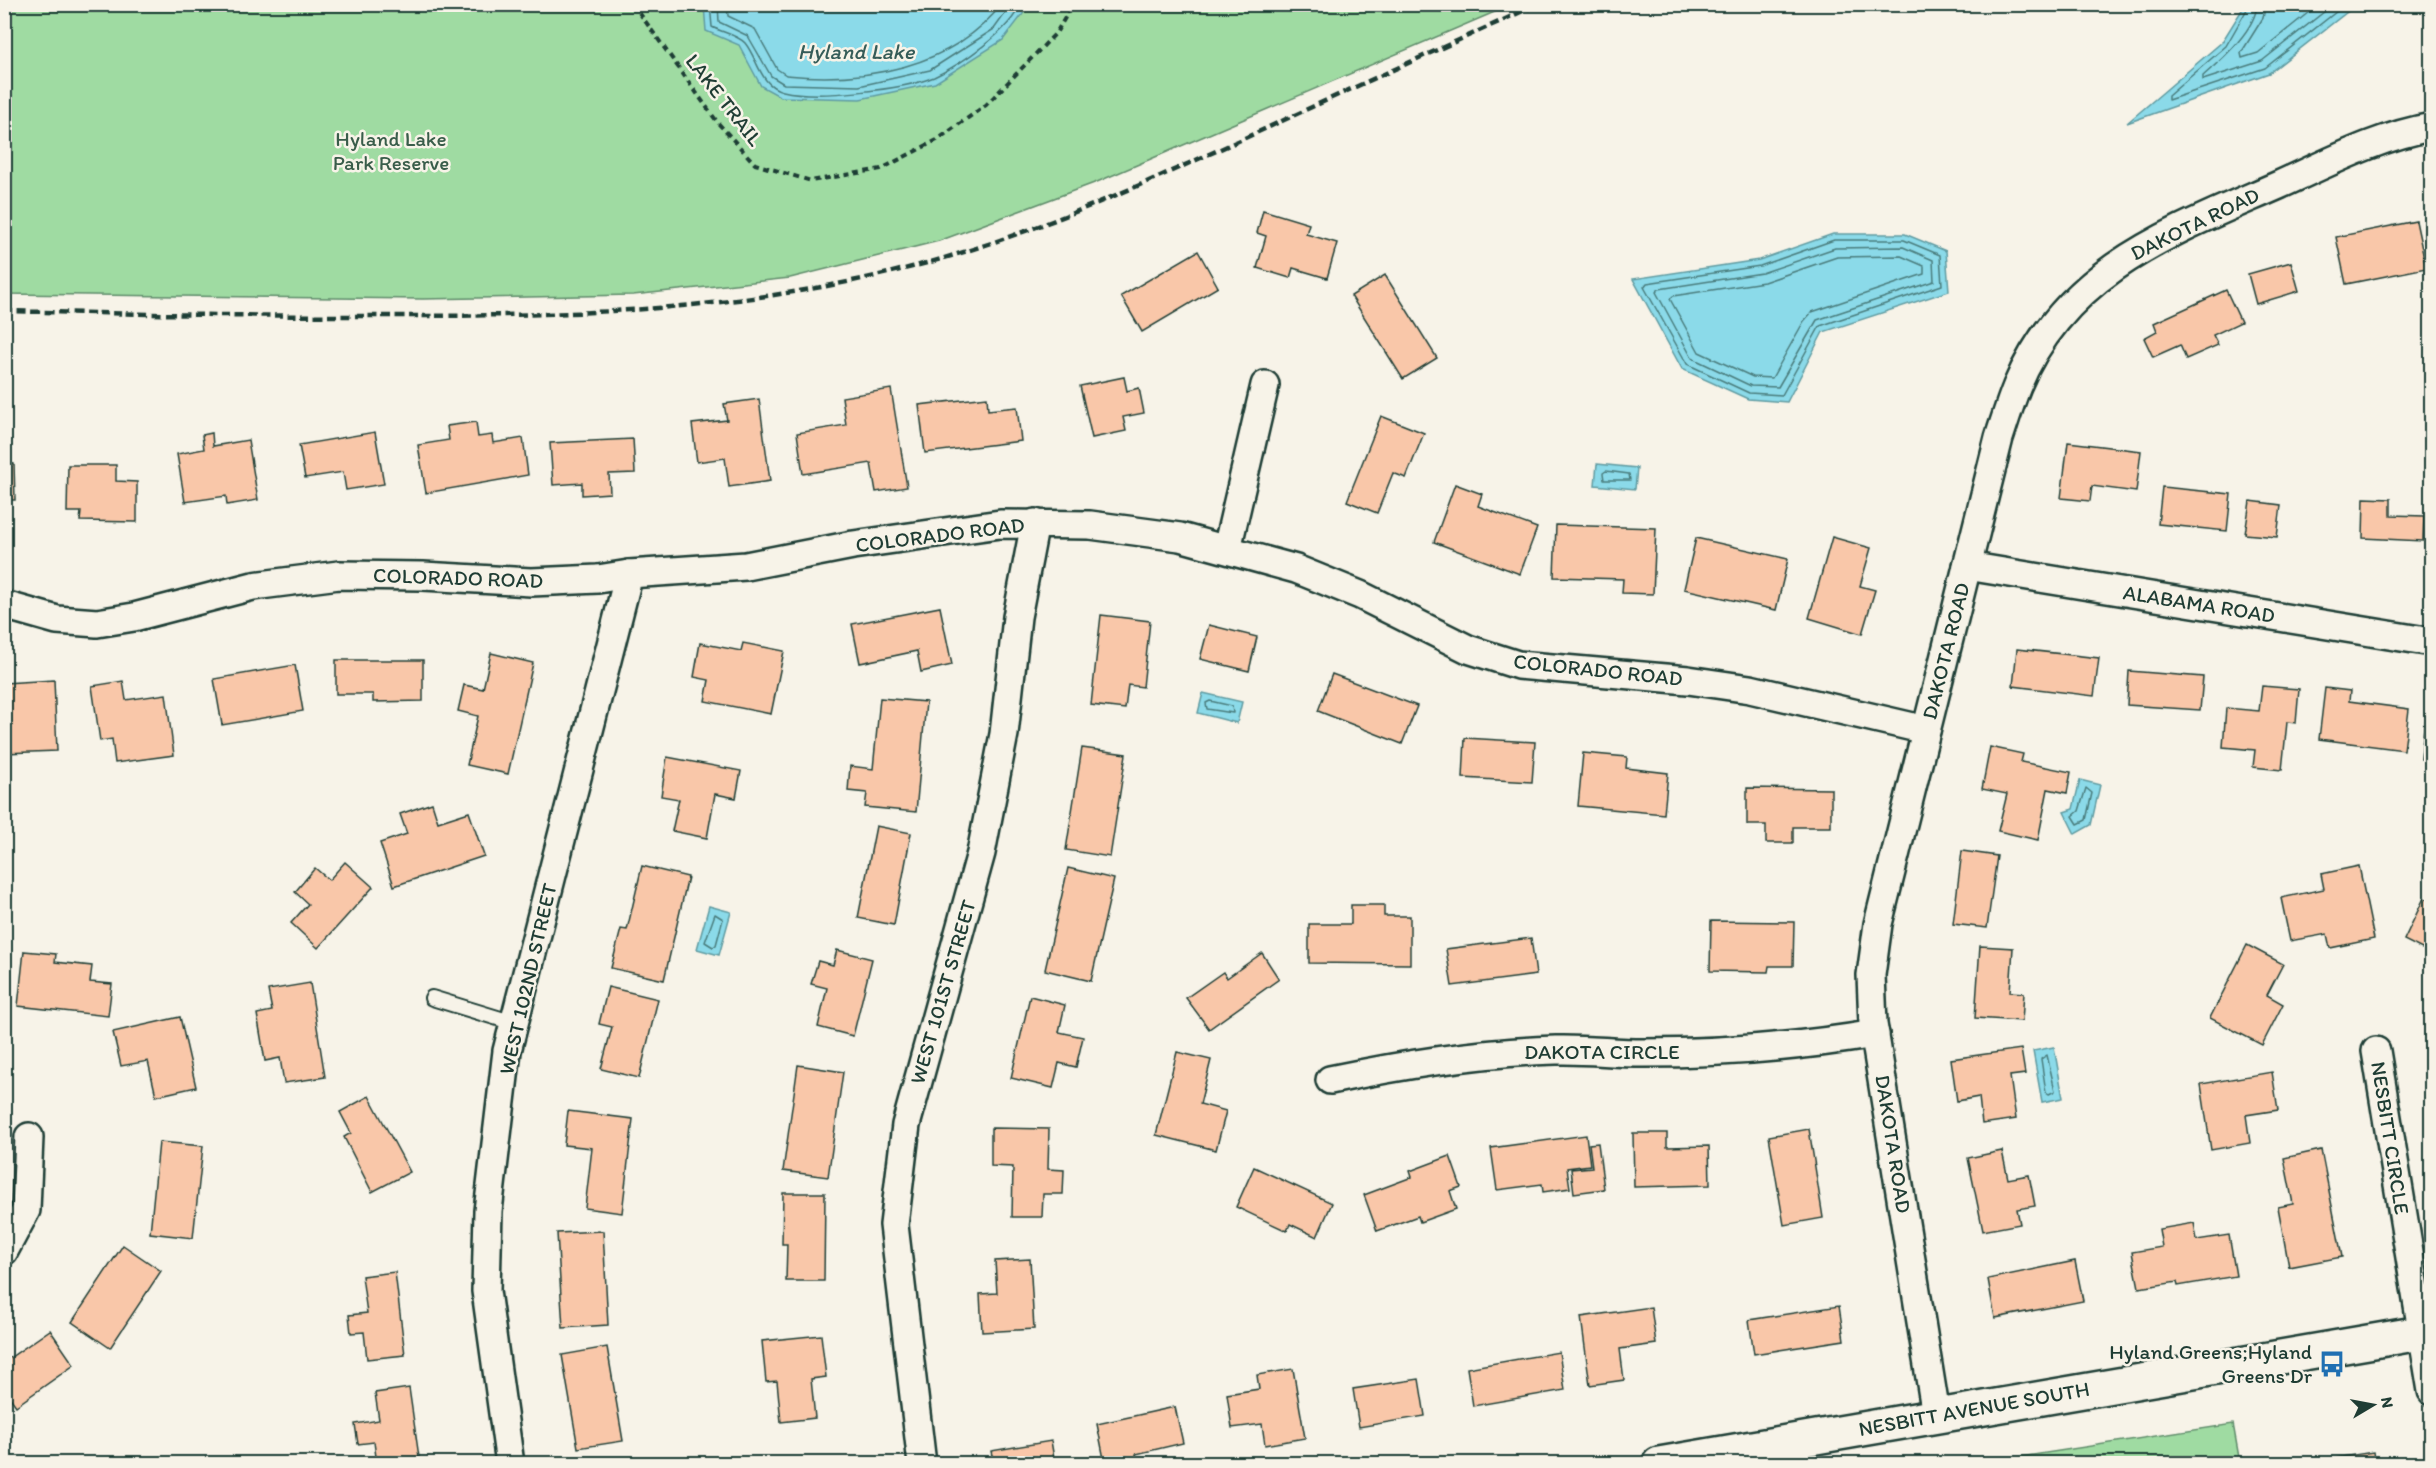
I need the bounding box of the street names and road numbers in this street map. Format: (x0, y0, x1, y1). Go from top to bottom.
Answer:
street label: LAKE TRAIL (681, 49, 768, 151)
street label: DAKOTA ROAD (2126, 182, 2263, 265)
street label: COLORADO ROAD (854, 512, 1026, 557)
street label: COLORADO ROAD (373, 562, 544, 593)
street label: ALABAMA ROAD (2121, 579, 2277, 628)
street label: DAKOTA ROAD (1916, 580, 1975, 722)
street label: COLORADO ROAD (1512, 648, 1684, 691)
street label: WEST 102ND STREET (493, 881, 562, 1077)
street label: WEST 101ST STREET (904, 897, 981, 1087)
street label: DAKOTA CIRCLE (1524, 1039, 1680, 1064)
street label: NESBITT CIRCLE (2366, 1060, 2415, 1216)
street label: DAKOTA ROAD (1870, 1073, 1917, 1215)
street label: NESBITT AVENUE SOUTH (1856, 1376, 2091, 1441)

